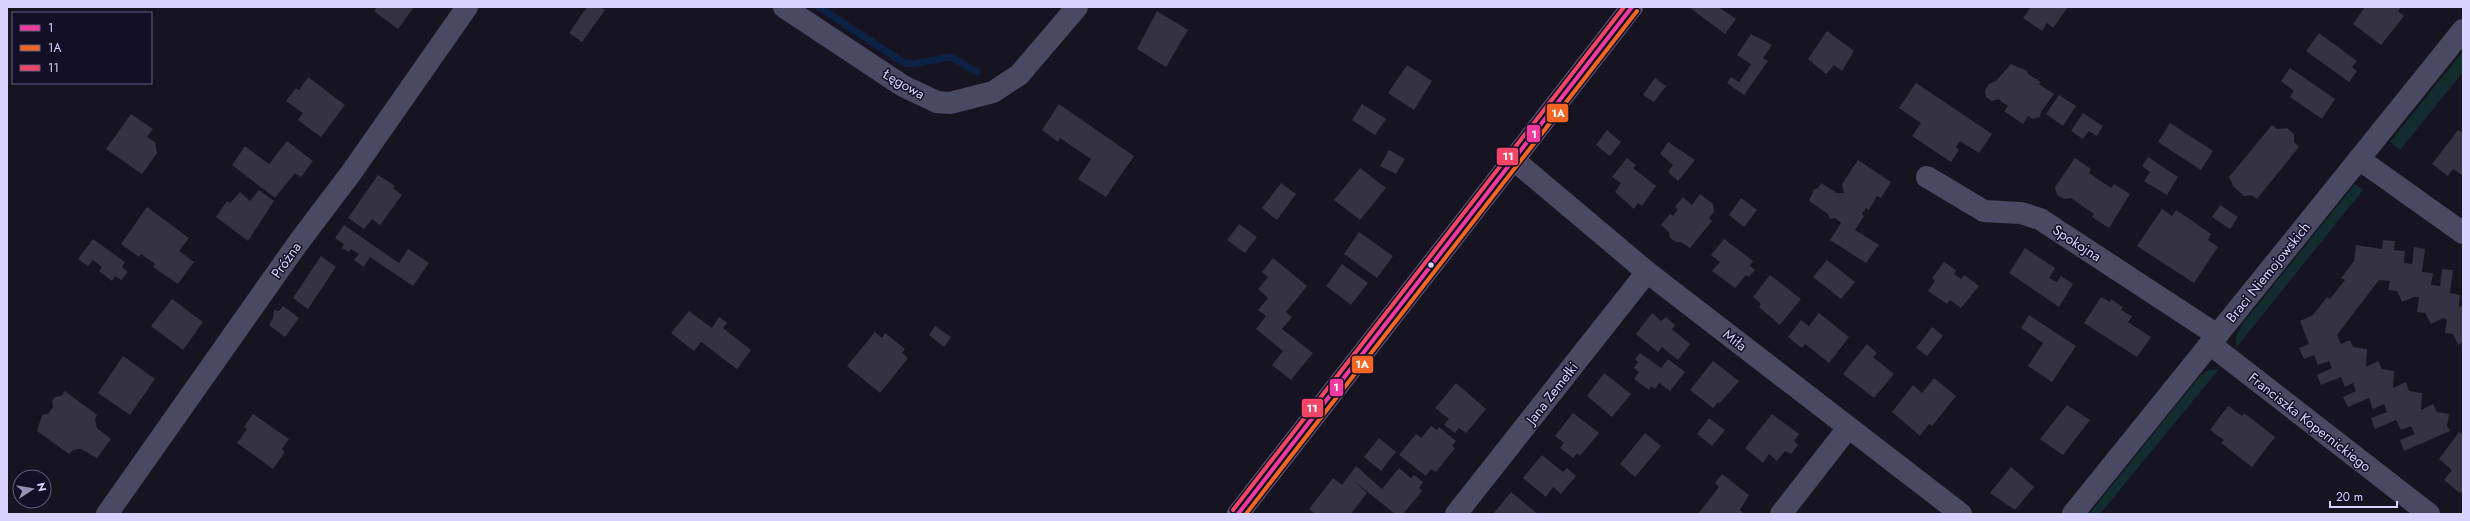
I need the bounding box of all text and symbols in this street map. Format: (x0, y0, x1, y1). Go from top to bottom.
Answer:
legend (12, 12, 152, 84)
text: 1 (48, 19, 53, 37)
text: 1A (48, 39, 61, 57)
text: 11 (48, 59, 59, 77)
street label: Łęgowa (879, 64, 929, 104)
line badge: 1A (1546, 103, 1569, 123)
text: 1A (1551, 105, 1566, 121)
line badge: 1 (1526, 124, 1541, 143)
text: 1 (1531, 126, 1537, 142)
line badge: 11 (1496, 147, 1519, 166)
text: 11 (1502, 148, 1514, 164)
street label: Braci Niemojowskich (2221, 217, 2315, 327)
street label: Spokojna (2049, 220, 2105, 266)
street label: Próżna (266, 238, 306, 282)
unlabelled marker (1426, 260, 1436, 270)
street label: Miła (1719, 324, 1751, 356)
line badge: 1A (1351, 355, 1374, 374)
text: 1A (1355, 356, 1370, 372)
street label: Jana Zemełki (1520, 358, 1583, 430)
street label: Franciszka Kopernickiego (2245, 368, 2376, 476)
line badge: 1 (1329, 378, 1344, 397)
text: 1 (1333, 379, 1339, 395)
line badge: 11 (1301, 398, 1324, 418)
text: 11 (1306, 400, 1318, 416)
north arrow (12, 469, 52, 509)
text: N (33, 481, 51, 493)
scale bar (2330, 483, 2397, 509)
text: 20 m (2336, 488, 2363, 506)

